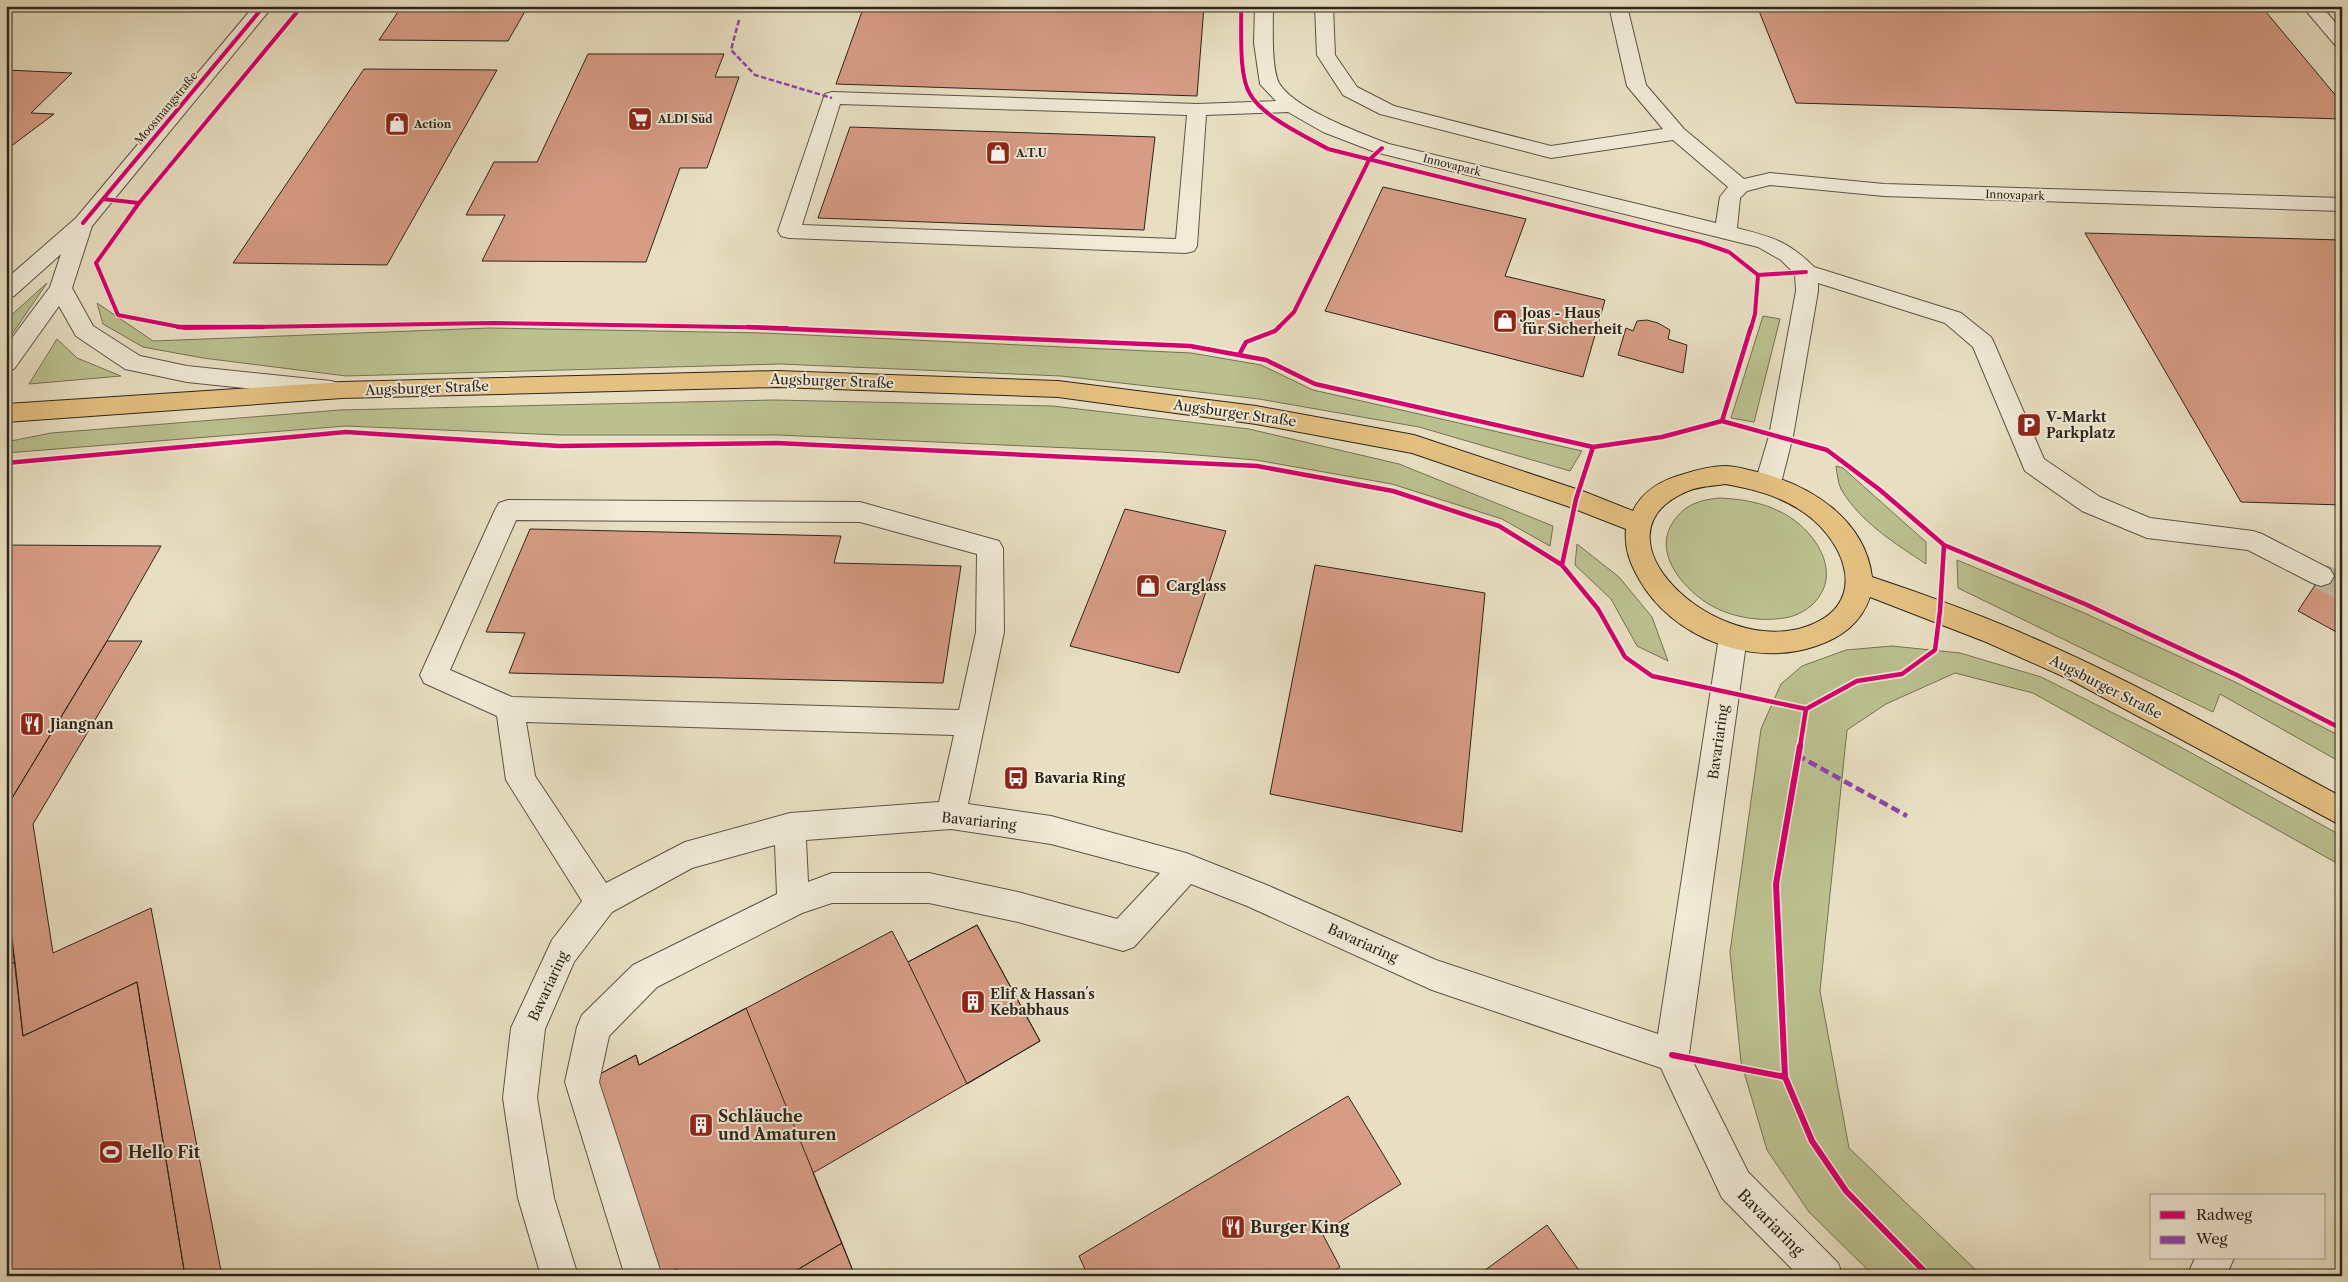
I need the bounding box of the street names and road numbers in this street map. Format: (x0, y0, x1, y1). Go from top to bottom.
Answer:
street label: Moosmangstraße (131, 69, 201, 147)
street label: Innovapark (1422, 151, 1483, 179)
street label: Innovapark (1985, 187, 2046, 203)
street label: Augsburger Straße (769, 370, 894, 392)
street label: Augsburger Straße (364, 377, 489, 399)
street label: Augsburger Straße (1171, 395, 1298, 431)
street label: Augsburger Straße (2046, 650, 2165, 723)
street label: Bavariaring (1704, 703, 1732, 780)
street label: Bavariaring (941, 808, 1018, 834)
street label: Bavariaring (1325, 919, 1402, 967)
street label: Bavariaring (524, 948, 572, 1024)
street label: Bavariaring (1734, 1185, 1809, 1260)

